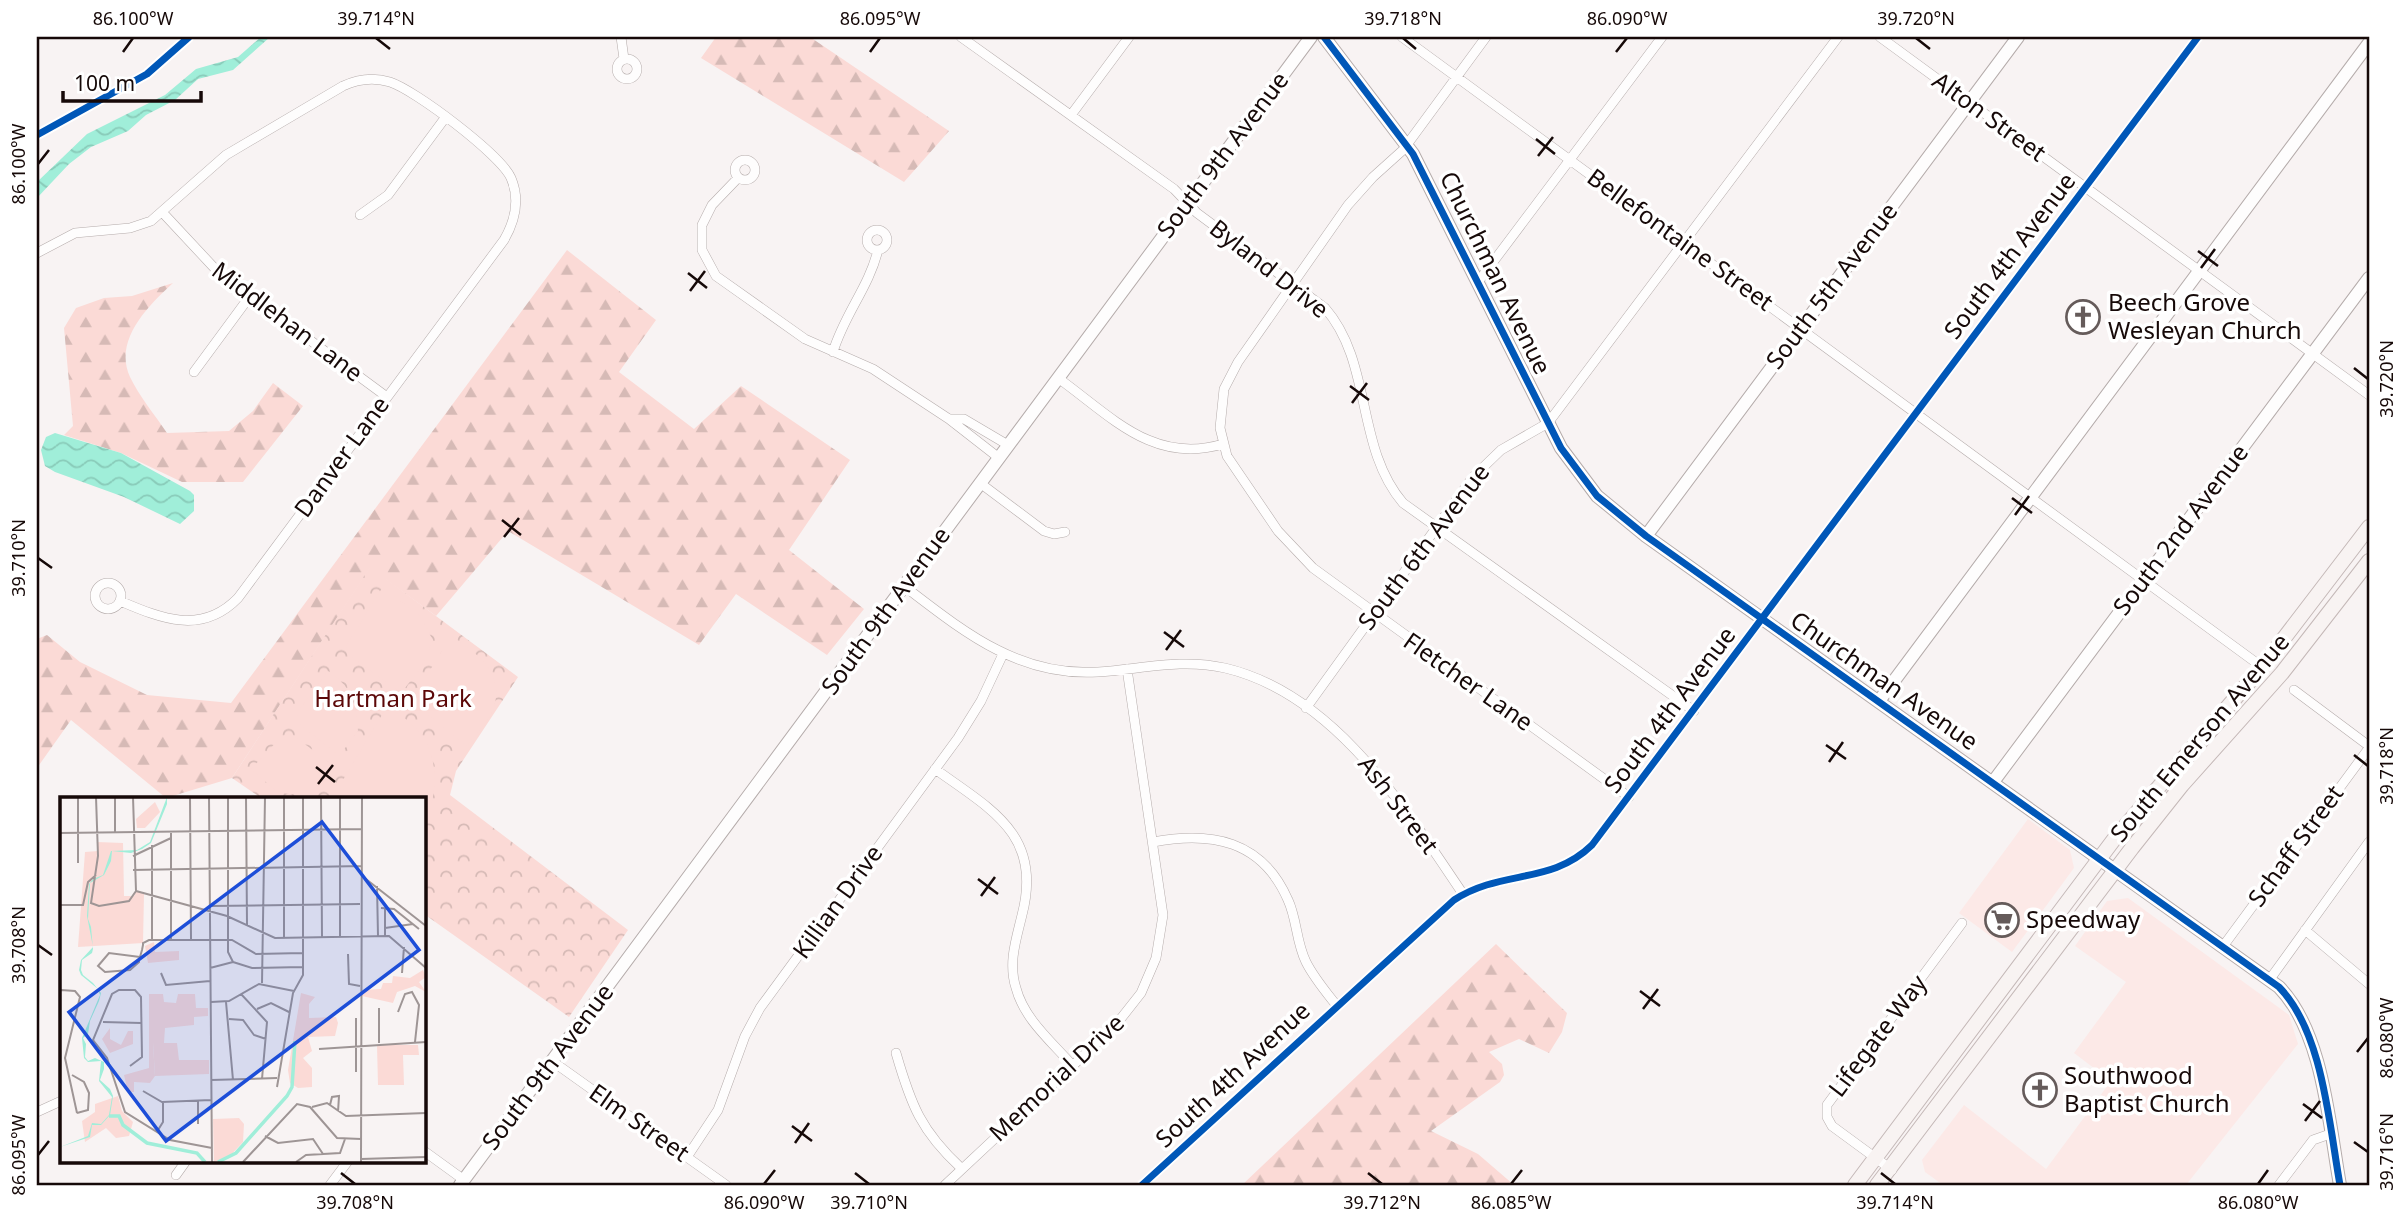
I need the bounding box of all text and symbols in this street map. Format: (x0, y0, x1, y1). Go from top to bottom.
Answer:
text: 86.100°W (93, 6, 174, 30)
text: 39.714°N (337, 6, 415, 30)
text: 86.095°W (840, 6, 921, 30)
text: 39.718°N (1364, 6, 1442, 30)
text: 86.090°W (1587, 6, 1668, 30)
text: 39.720°N (1877, 6, 1955, 30)
scale bar (63, 60, 201, 104)
street label: Alton Street (1926, 63, 2054, 168)
street label: South 9th Avenue (1148, 64, 1295, 244)
text: 100 m (74, 69, 135, 97)
text: 86.100°W (6, 123, 30, 204)
street label: Bellefontaine Street (1581, 160, 1781, 318)
street label: Churchman Avenue (1433, 165, 1560, 379)
street label: South 4th Avenue (1935, 165, 2082, 345)
street label: South 5th Avenue (1757, 195, 1904, 375)
street label: Byland Drive (1204, 211, 1336, 325)
street label: Middlehan Lane (206, 253, 370, 388)
place label: Beech Grove Wesleyan Church (2108, 285, 2302, 346)
church icon: Beech Grove Wesleyan Church (2064, 298, 2102, 336)
text: 39.720°N (2374, 340, 2398, 418)
street label: Danver Lane (286, 389, 396, 523)
street label: South 2nd Avenue (2105, 437, 2255, 621)
street label: South 6th Avenue (1349, 456, 1496, 636)
text: 39.710°N (6, 519, 30, 597)
street label: South 9th Avenue (813, 520, 957, 701)
street label: Churchman Avenue (1785, 603, 1985, 757)
street label: South 4th Avenue (1595, 619, 1742, 799)
street label: Fletcher Lane (1397, 624, 1540, 738)
street label: South Emerson Avenue (2102, 626, 2296, 848)
park label: Hartman Park (314, 681, 472, 714)
text: 39.718°N (2374, 727, 2398, 805)
street label: Ash Street (1351, 748, 1447, 860)
street label: Schaff Street (2239, 777, 2350, 913)
inset map (60, 797, 425, 1162)
street label: Killian Drive (784, 837, 889, 965)
supermarket icon: Speedway (1983, 901, 2021, 939)
place label: Speedway (2026, 902, 2141, 935)
text: 39.708°N (6, 906, 30, 984)
street label: Lifegate Way (1820, 967, 1934, 1103)
street label: South 9th Avenue (473, 976, 620, 1156)
street label: South 4th Avenue (1148, 994, 1316, 1154)
text: 86.080°W (2374, 997, 2398, 1078)
street label: Memorial Drive (981, 1006, 1131, 1148)
place label: Southwood Baptist Church (2064, 1058, 2230, 1119)
church icon: Southwood Baptist Church (2021, 1071, 2059, 1109)
street label: Elm Street (583, 1075, 697, 1169)
text: 39.716°N (2374, 1113, 2398, 1191)
text: 86.095°W (6, 1114, 30, 1195)
text: 39.708°N (316, 1190, 394, 1214)
text: 86.090°W (724, 1190, 805, 1214)
text: 39.710°N (830, 1190, 908, 1214)
text: 39.712°N (1343, 1190, 1421, 1214)
text: 86.085°W (1471, 1190, 1552, 1214)
text: 39.714°N (1856, 1190, 1934, 1214)
text: 86.080°W (2218, 1190, 2299, 1214)

